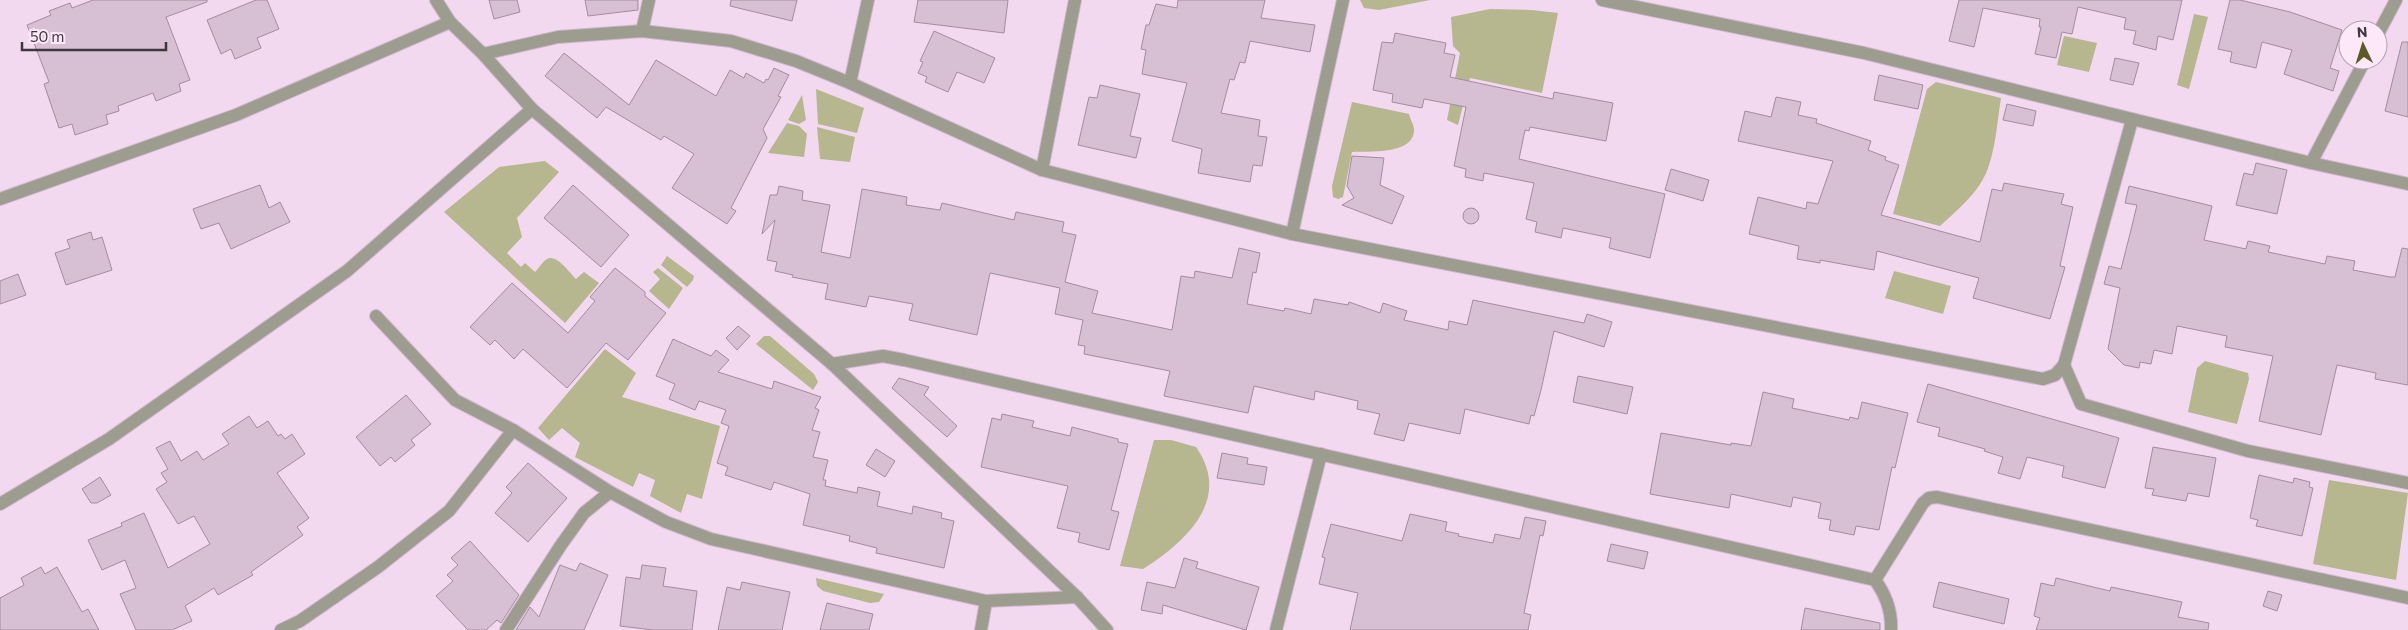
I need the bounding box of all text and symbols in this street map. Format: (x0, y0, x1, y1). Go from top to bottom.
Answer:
scale bar (22, 20, 166, 52)
north arrow (2338, 20, 2388, 70)
text: N (2356, 23, 2368, 40)
text: 50 m (30, 27, 64, 45)

